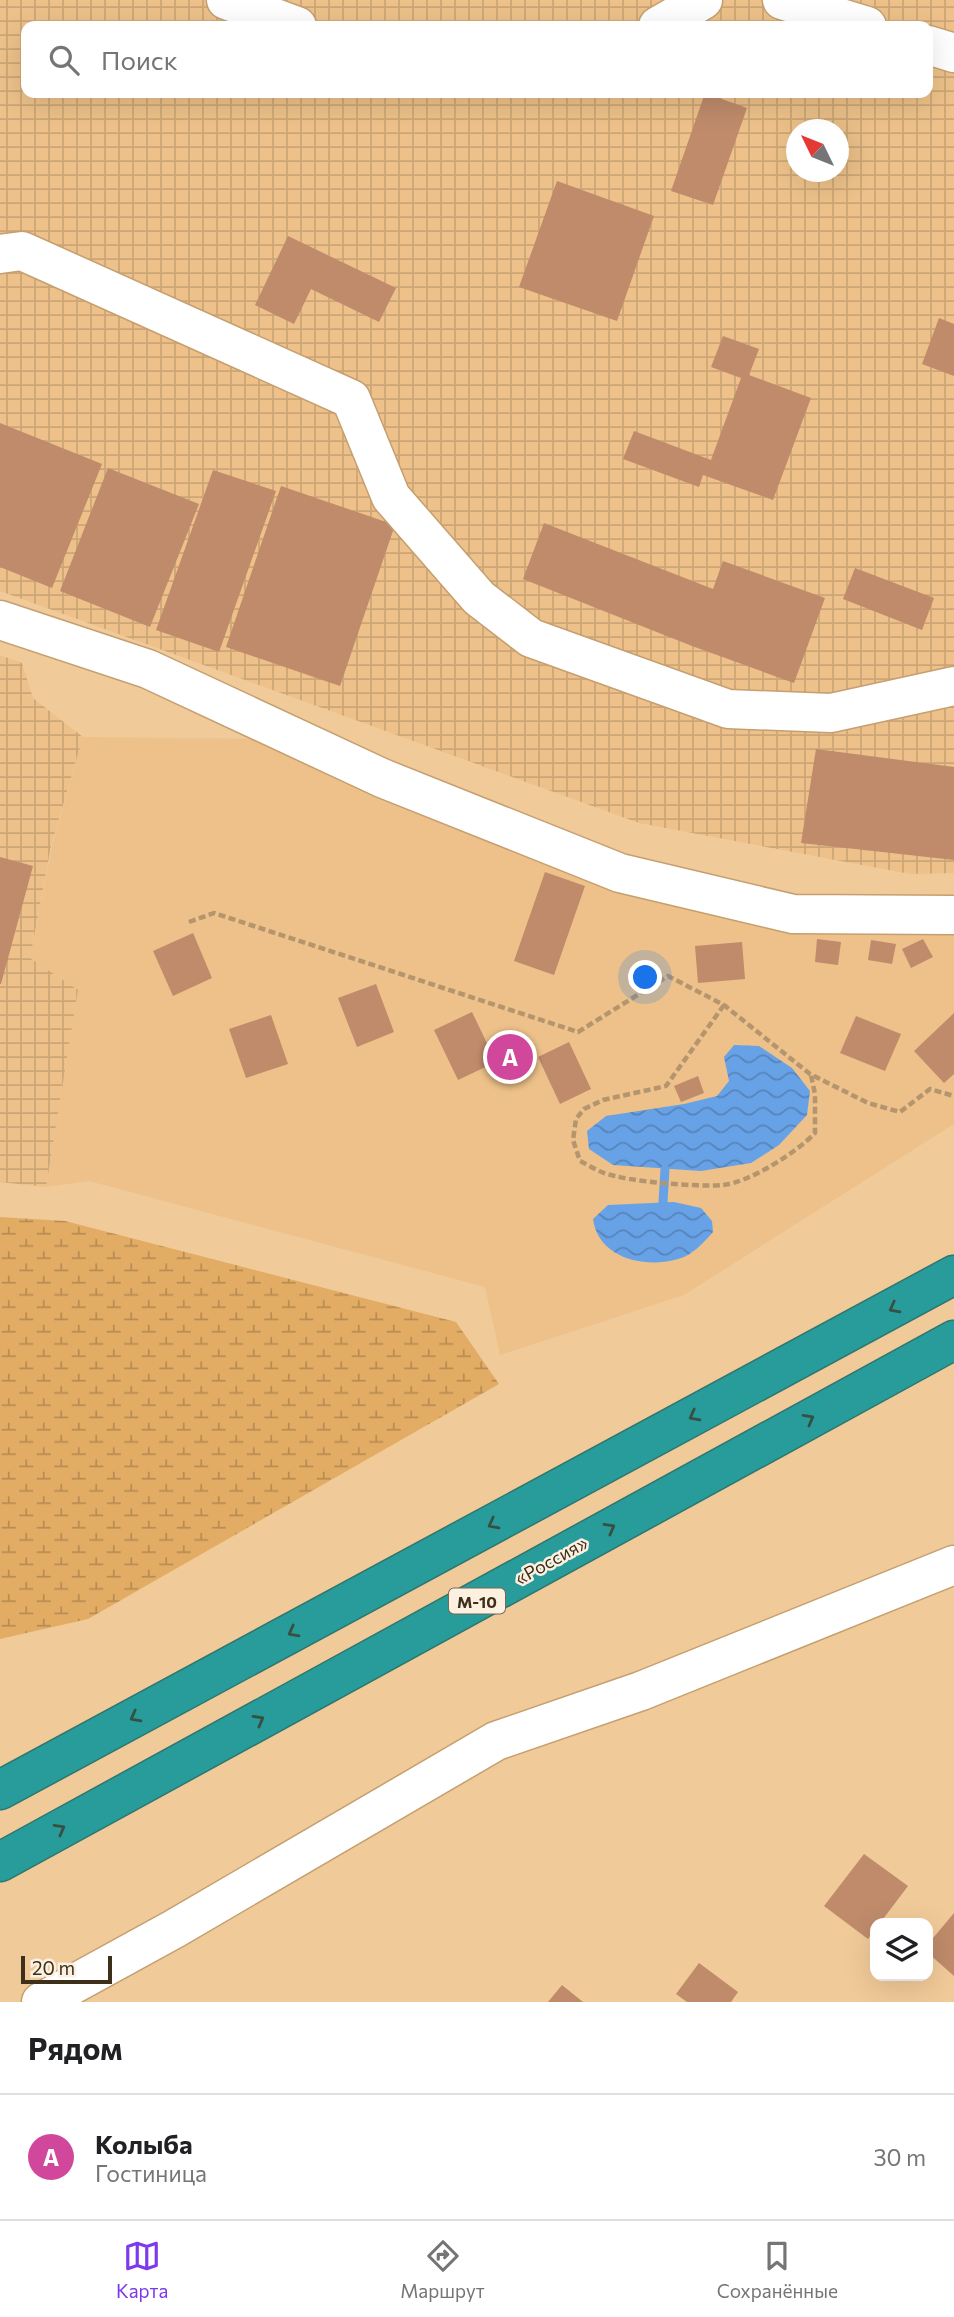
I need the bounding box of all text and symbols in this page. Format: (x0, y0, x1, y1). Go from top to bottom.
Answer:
search box (21, 21, 933, 98)
icon: search (45, 41, 83, 79)
text: Поиск (101, 44, 178, 75)
north arrow (786, 119, 849, 182)
your location (628, 960, 662, 994)
pin: A (487, 1031, 533, 1083)
one-way arrow (889, 1299, 901, 1313)
one-way arrow (688, 1407, 701, 1421)
one-way arrow (802, 1414, 814, 1427)
one-way arrow (488, 1516, 501, 1529)
one-way arrow (602, 1523, 615, 1536)
street label: «Россия» (511, 1531, 591, 1589)
road number: М-10 (449, 1588, 505, 1614)
one-way arrow (288, 1624, 300, 1637)
one-way arrow (130, 1709, 142, 1722)
one-way arrow (252, 1715, 265, 1728)
one-way arrow (53, 1824, 65, 1837)
map controls (870, 1918, 933, 1981)
button: layers (870, 1918, 933, 1981)
scale bar (21, 1953, 112, 1985)
text: 20 m (32, 1956, 75, 1979)
text: Рядом (28, 2029, 122, 2066)
text: Колыба (95, 2128, 193, 2159)
text: A (43, 2143, 59, 2171)
text: 30 m (873, 2143, 926, 2171)
text: Гостиница (95, 2159, 207, 2187)
tab: Карта (116, 2237, 168, 2302)
tab: Маршрут (400, 2237, 485, 2302)
tab: Сохранённые (717, 2237, 838, 2302)

